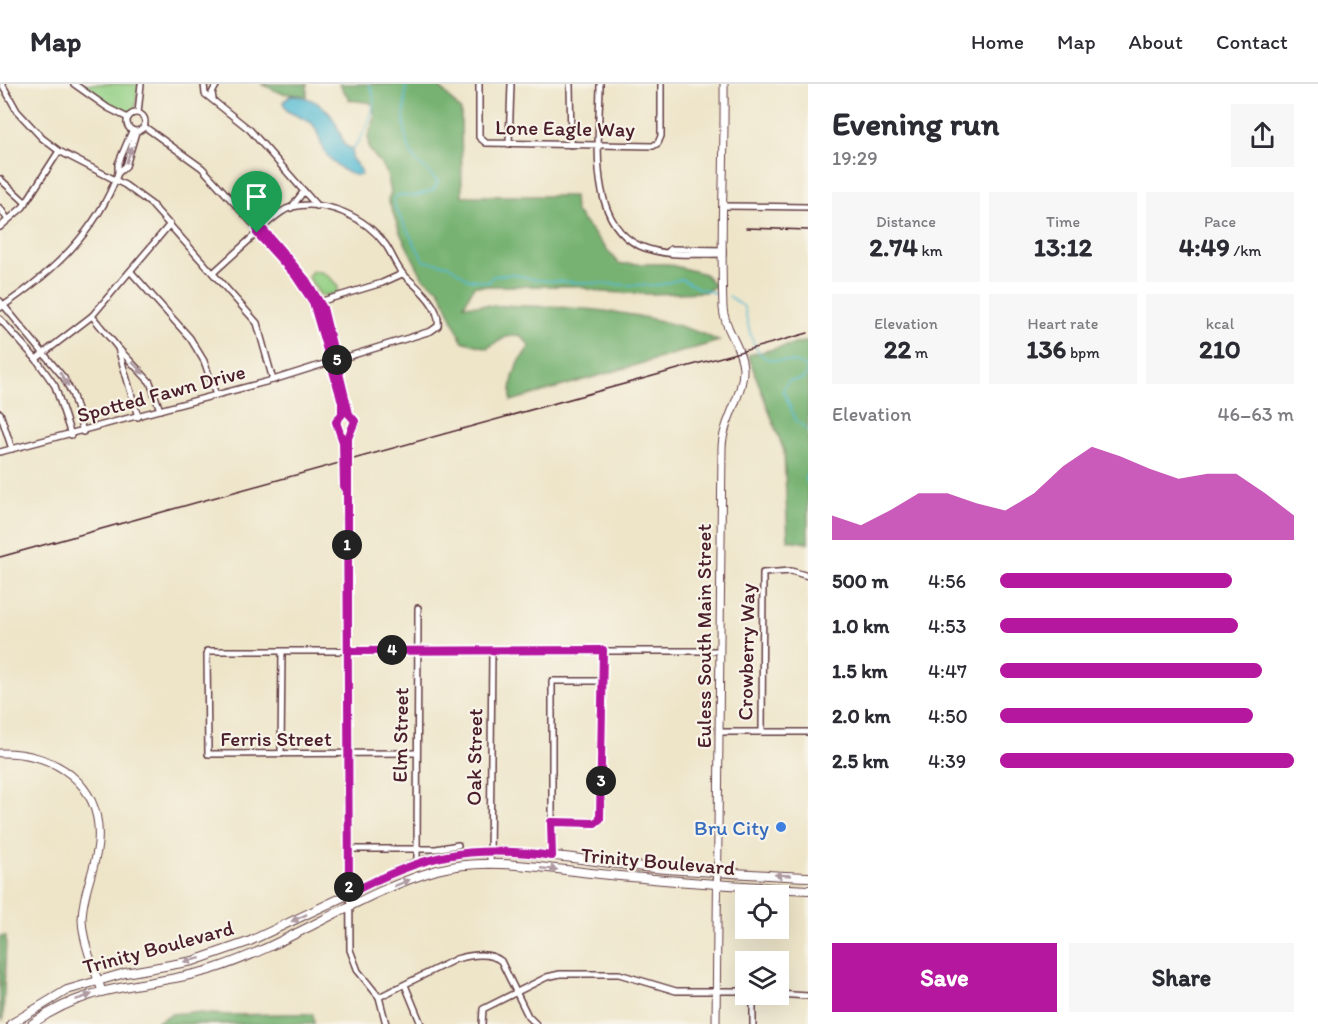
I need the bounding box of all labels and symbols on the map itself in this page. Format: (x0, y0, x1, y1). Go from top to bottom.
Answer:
street label: Lone Eagle Way (495, 114, 635, 142)
one-way arrow (125, 146, 134, 164)
pin (231, 171, 282, 233)
pin: 5 (322, 345, 352, 375)
street label: Spotted Fawn Drive (74, 358, 248, 428)
one-way arrow (130, 360, 144, 374)
one-way arrow (58, 371, 69, 387)
street label: Euless South Main Street (691, 524, 716, 748)
pin: 1 (332, 530, 362, 560)
street label: Crowberry Way (732, 583, 760, 721)
pin: 4 (377, 635, 407, 665)
street label: Elm Street (387, 687, 413, 783)
street label: Oak Street (461, 708, 487, 806)
street label: Ferris Street (220, 726, 332, 751)
pin: 3 (586, 766, 616, 796)
place label: Bru City (694, 815, 769, 840)
marker: Bru City (774, 820, 788, 834)
street label: Trinity Boulevard (580, 842, 736, 880)
one-way arrow (539, 864, 558, 874)
one-way arrow (774, 871, 793, 880)
pin: 2 (334, 872, 364, 902)
one-way arrow (394, 878, 412, 888)
one-way arrow (290, 914, 307, 923)
street label: Trinity Boulevard (80, 915, 236, 979)
one-way arrow (183, 956, 202, 965)
one-way arrow (75, 992, 93, 1002)

